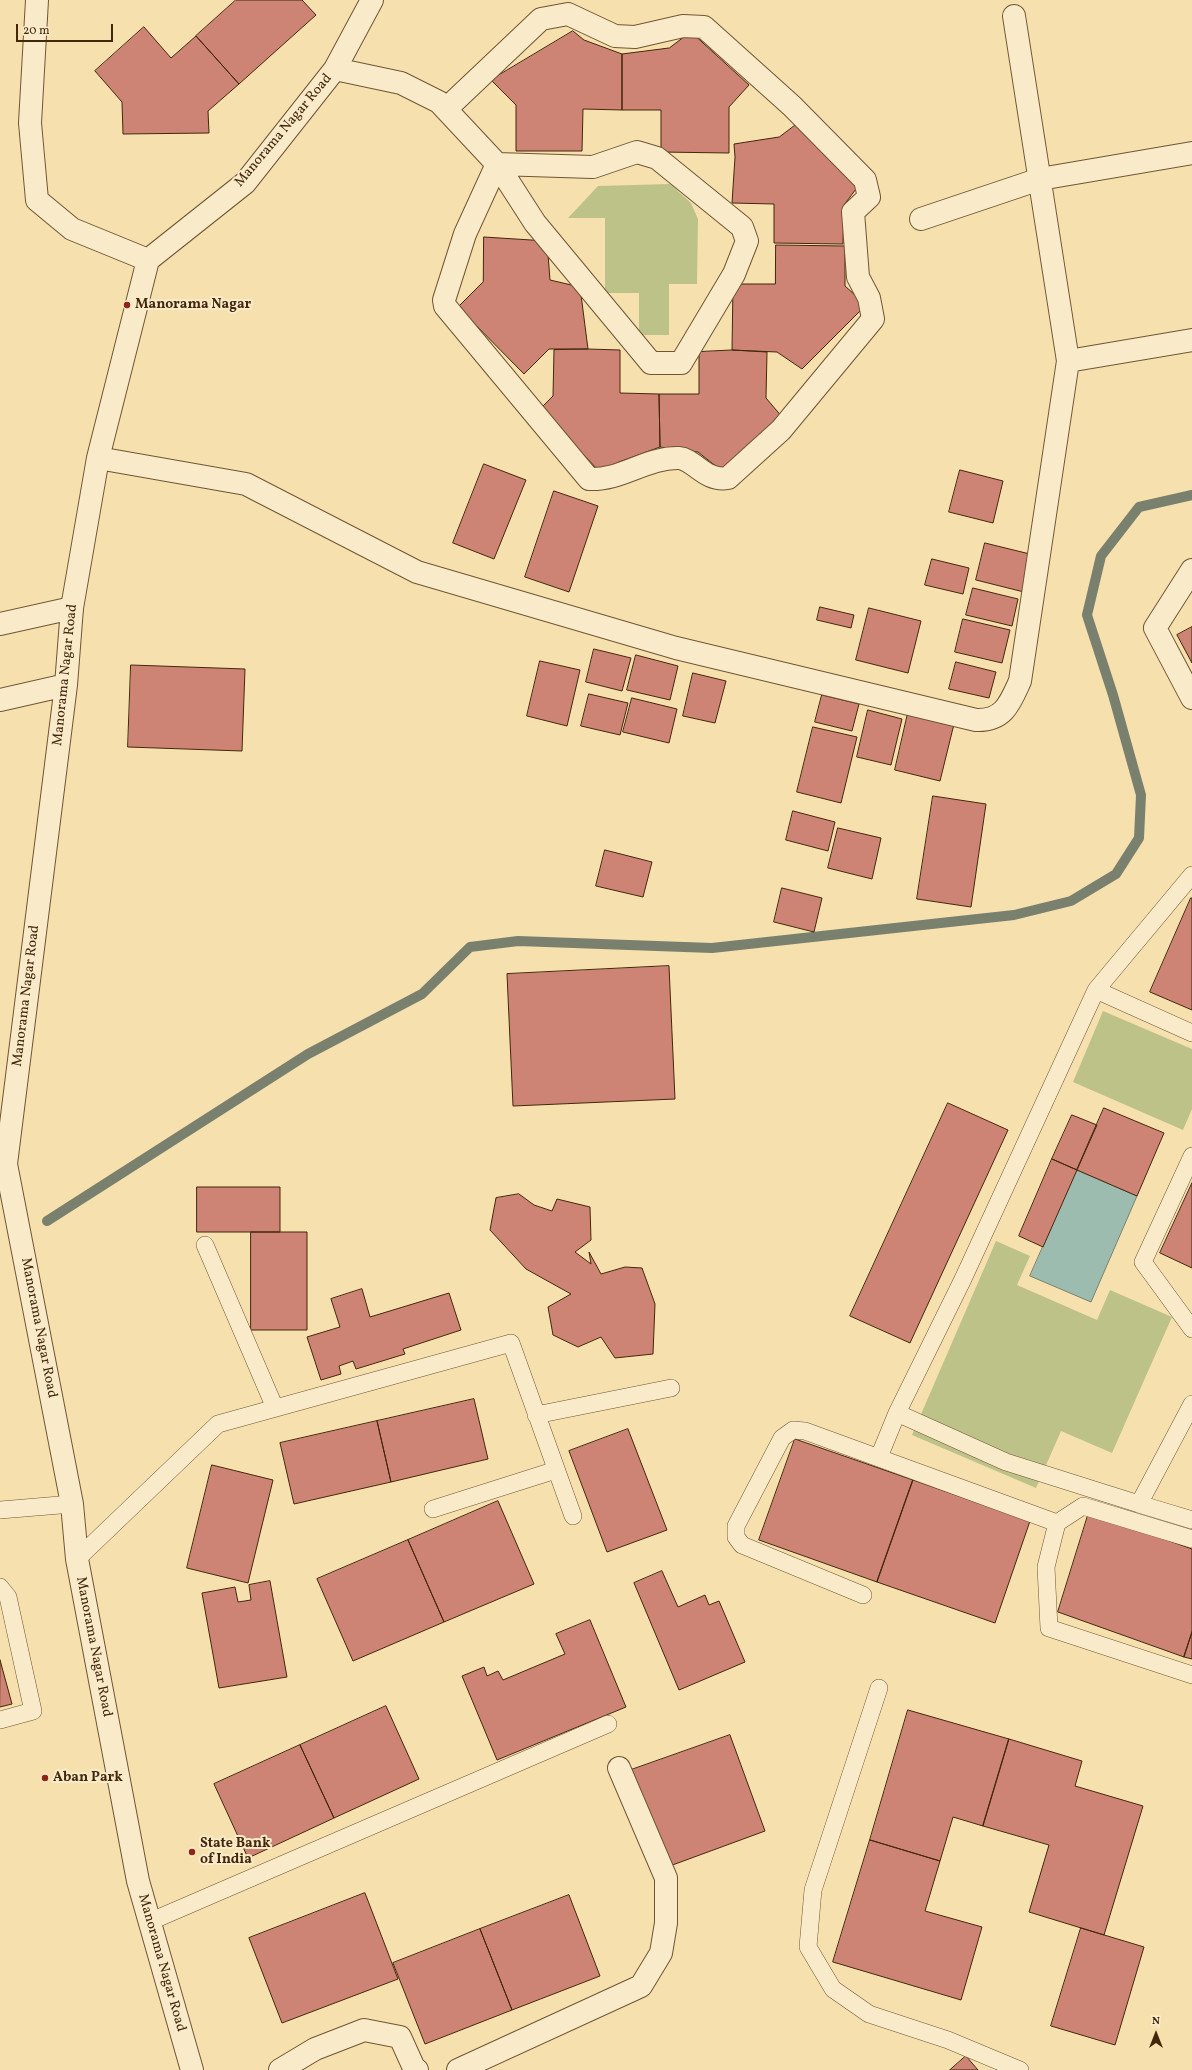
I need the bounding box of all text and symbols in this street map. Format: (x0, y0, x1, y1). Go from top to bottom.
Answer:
scale bar (18, 16, 115, 42)
text: 20 m (23, 23, 50, 39)
street label: Manorama Nagar Road (232, 71, 336, 191)
place label: Manorama Nagar (135, 297, 251, 313)
marker: Manorama Nagar (122, 300, 132, 310)
street label: Manorama Nagar Road (50, 603, 82, 747)
street label: Manorama Nagar Road (10, 924, 44, 1068)
street label: Manorama Nagar Road (16, 1256, 60, 1400)
street label: Manorama Nagar Road (71, 1575, 115, 1719)
place label: Aban Park (53, 1770, 123, 1786)
marker: Aban Park (40, 1773, 50, 1783)
place label: State Bank of India (200, 1836, 270, 1868)
marker: State Bank of India (187, 1847, 197, 1857)
street label: Manorama Nagar Road (133, 1892, 189, 2034)
north arrow (1136, 2014, 1176, 2054)
text: N (1152, 2014, 1160, 2029)

